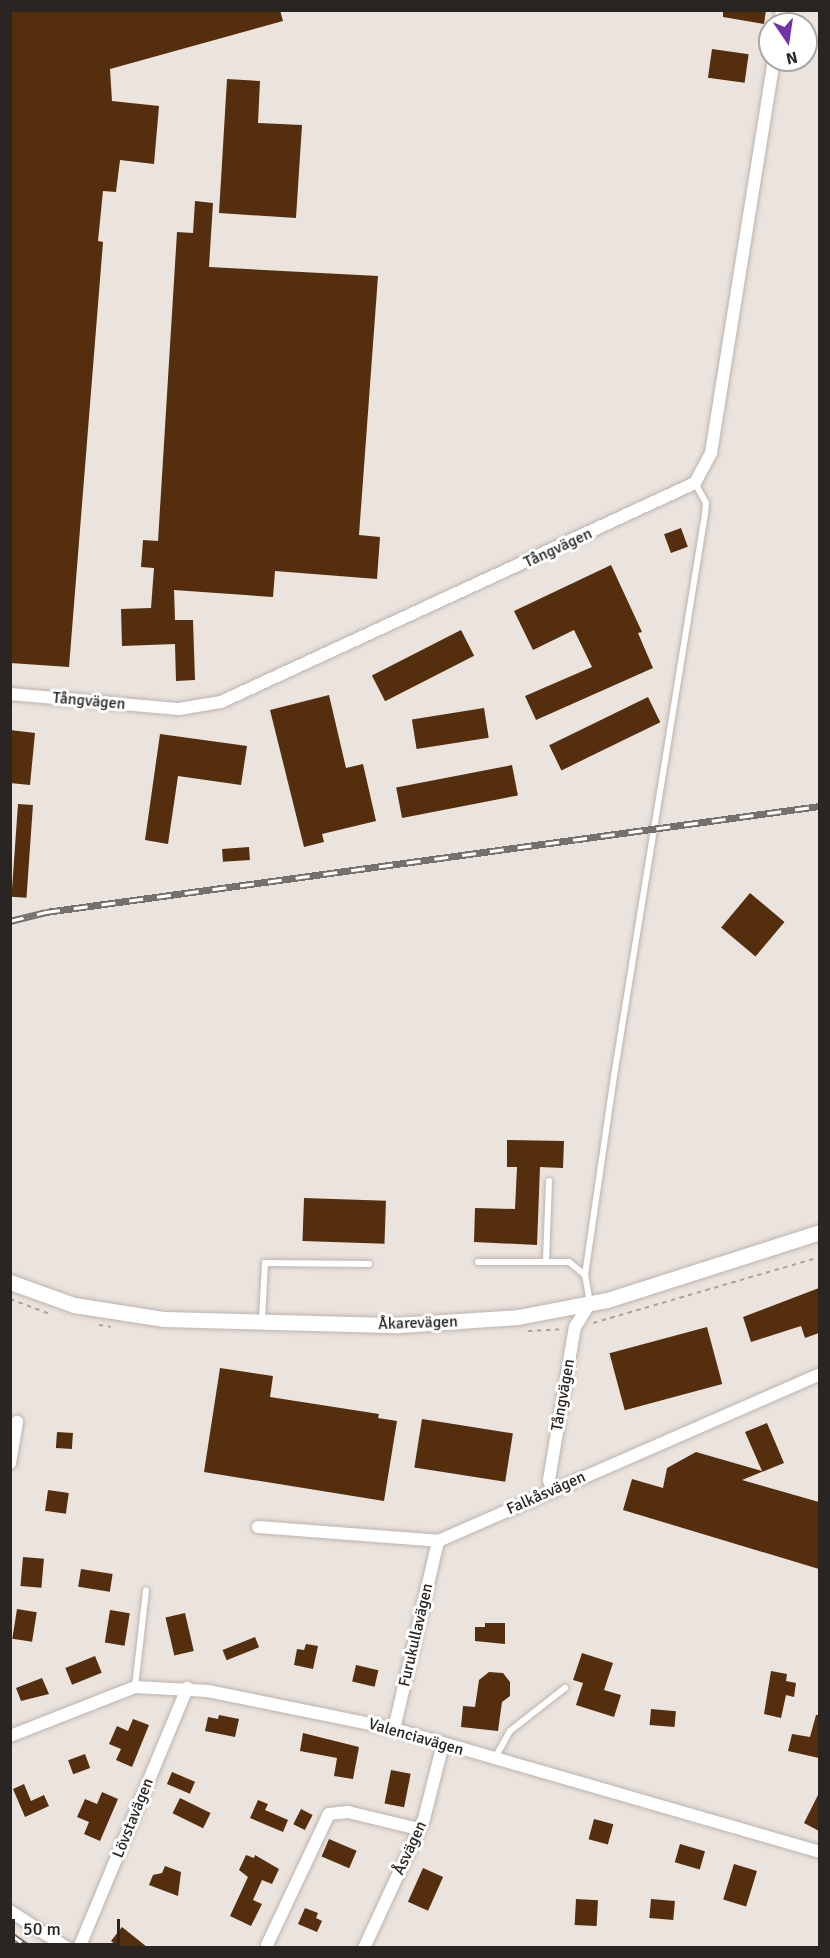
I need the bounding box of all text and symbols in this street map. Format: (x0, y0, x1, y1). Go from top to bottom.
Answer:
north arrow (758, 12, 818, 72)
text: N (784, 47, 799, 69)
street label: Tångvägen (521, 524, 595, 572)
street label: Tångvägen (52, 688, 126, 714)
street label: Åkarevägen (378, 1312, 458, 1334)
street label: Tångvägen (547, 1357, 579, 1433)
street label: Falkåsvägen (504, 1467, 588, 1519)
street label: Furukullavägen (395, 1581, 437, 1689)
street label: Valenciavägen (366, 1714, 466, 1760)
street label: Lövstavägen (108, 1775, 158, 1861)
street label: Åsvägen (389, 1818, 431, 1878)
scale bar (15, 1907, 123, 1945)
text: 50 m (23, 1918, 61, 1940)

